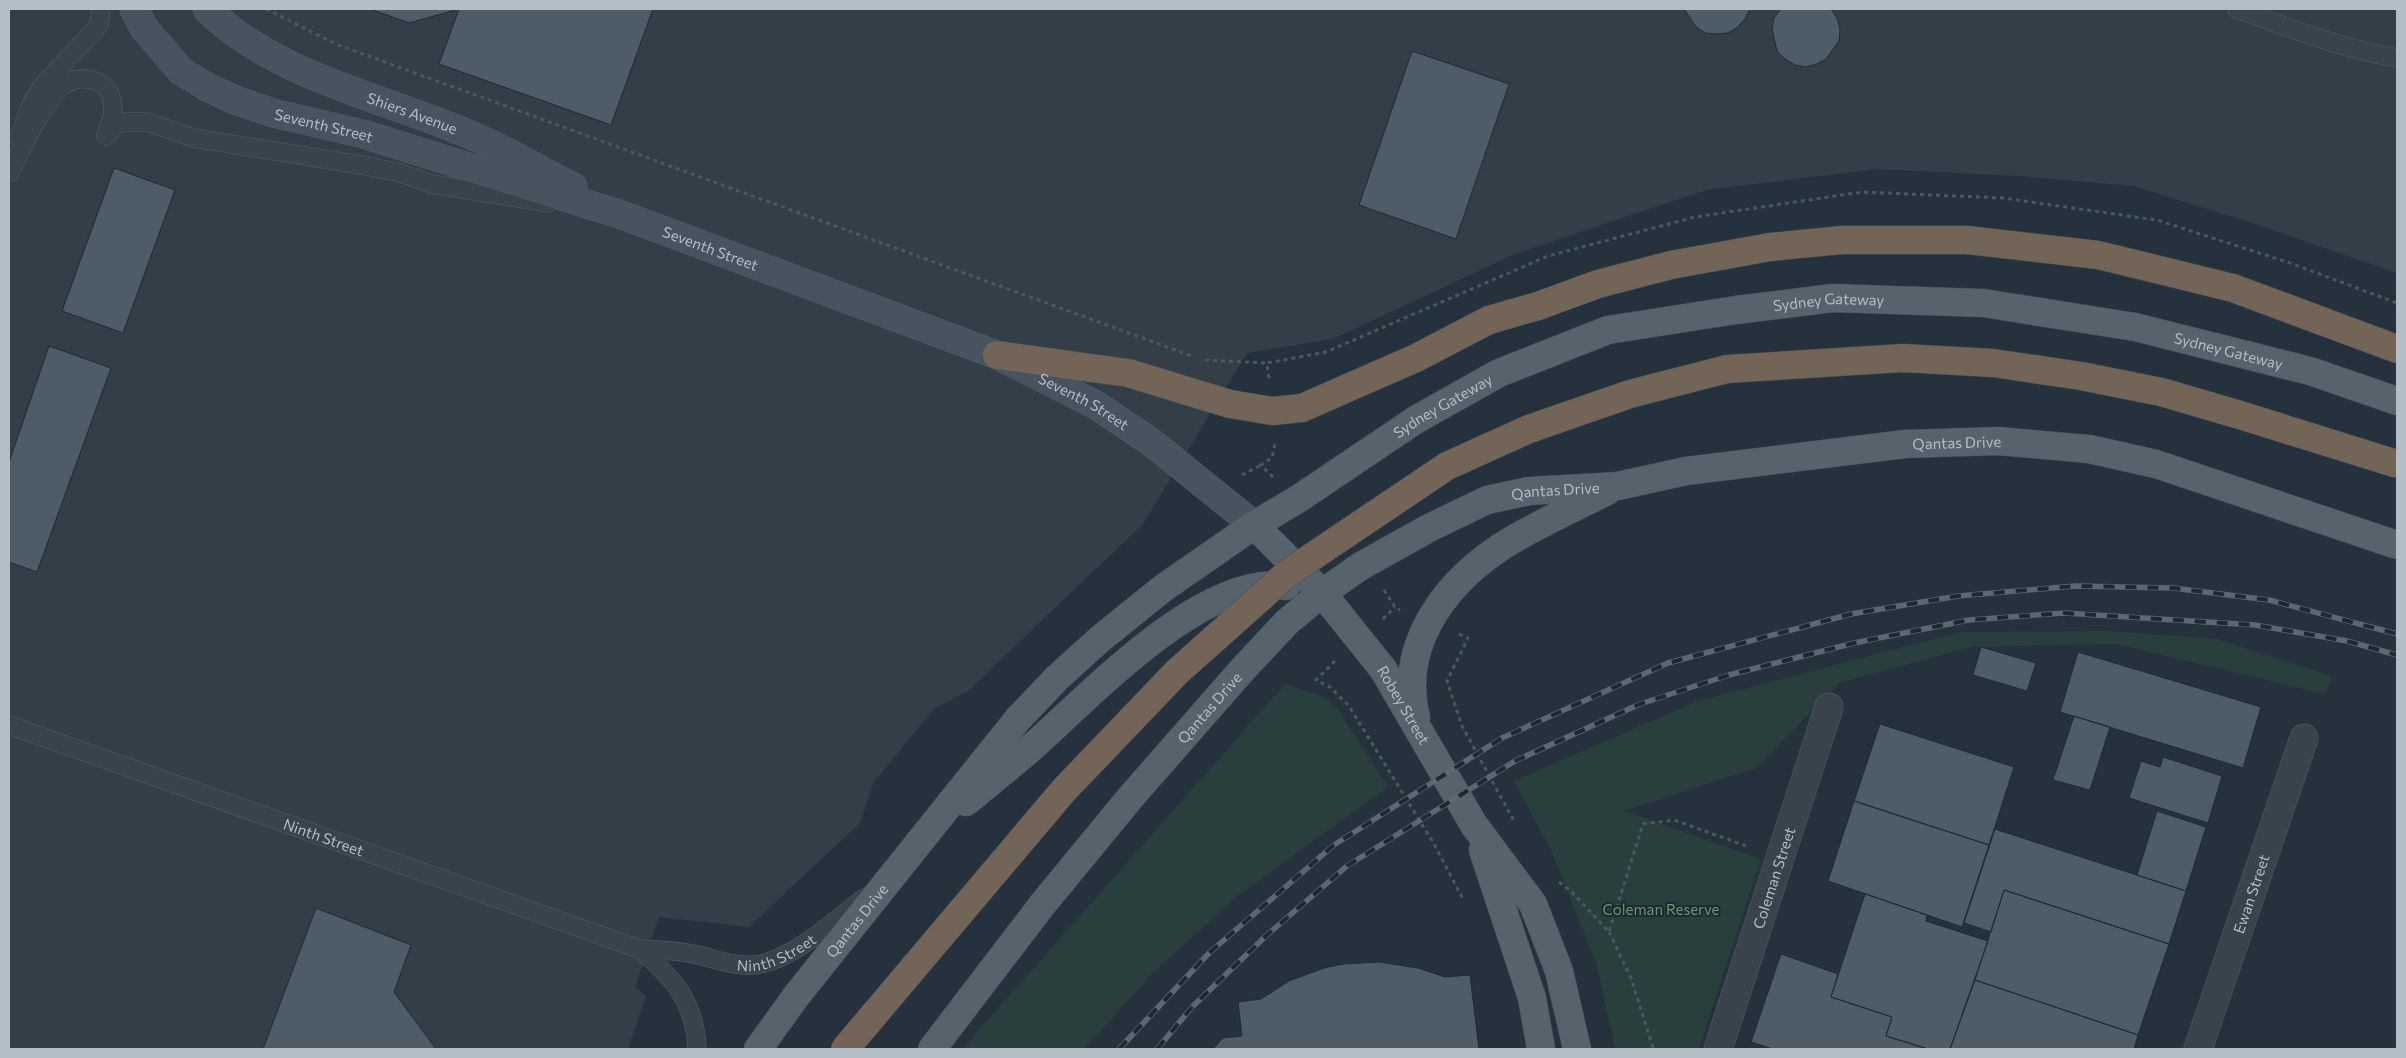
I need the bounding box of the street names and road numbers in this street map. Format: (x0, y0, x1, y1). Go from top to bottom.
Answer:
street label: Shiers Avenue (365, 88, 460, 138)
street label: Seventh Street (273, 105, 375, 146)
street label: Seventh Street (660, 222, 761, 274)
street label: Sydney Gateway (1772, 289, 1885, 314)
street label: Sydney Gateway (2172, 328, 2285, 373)
street label: Seventh Street (1036, 369, 1132, 433)
street label: Sydney Gateway (1390, 370, 1496, 441)
street label: Qantas Drive (1912, 432, 2001, 453)
street label: Qantas Drive (1509, 478, 1600, 504)
street label: Robey Street (1374, 662, 1434, 747)
street label: Qantas Drive (1173, 668, 1245, 747)
street label: Ninth Street (281, 814, 366, 859)
street label: Coleman Street (1749, 825, 1798, 931)
street label: Ewan Street (2229, 852, 2273, 936)
street label: Qantas Drive (822, 880, 891, 961)
street label: Ninth Street (736, 930, 819, 974)

